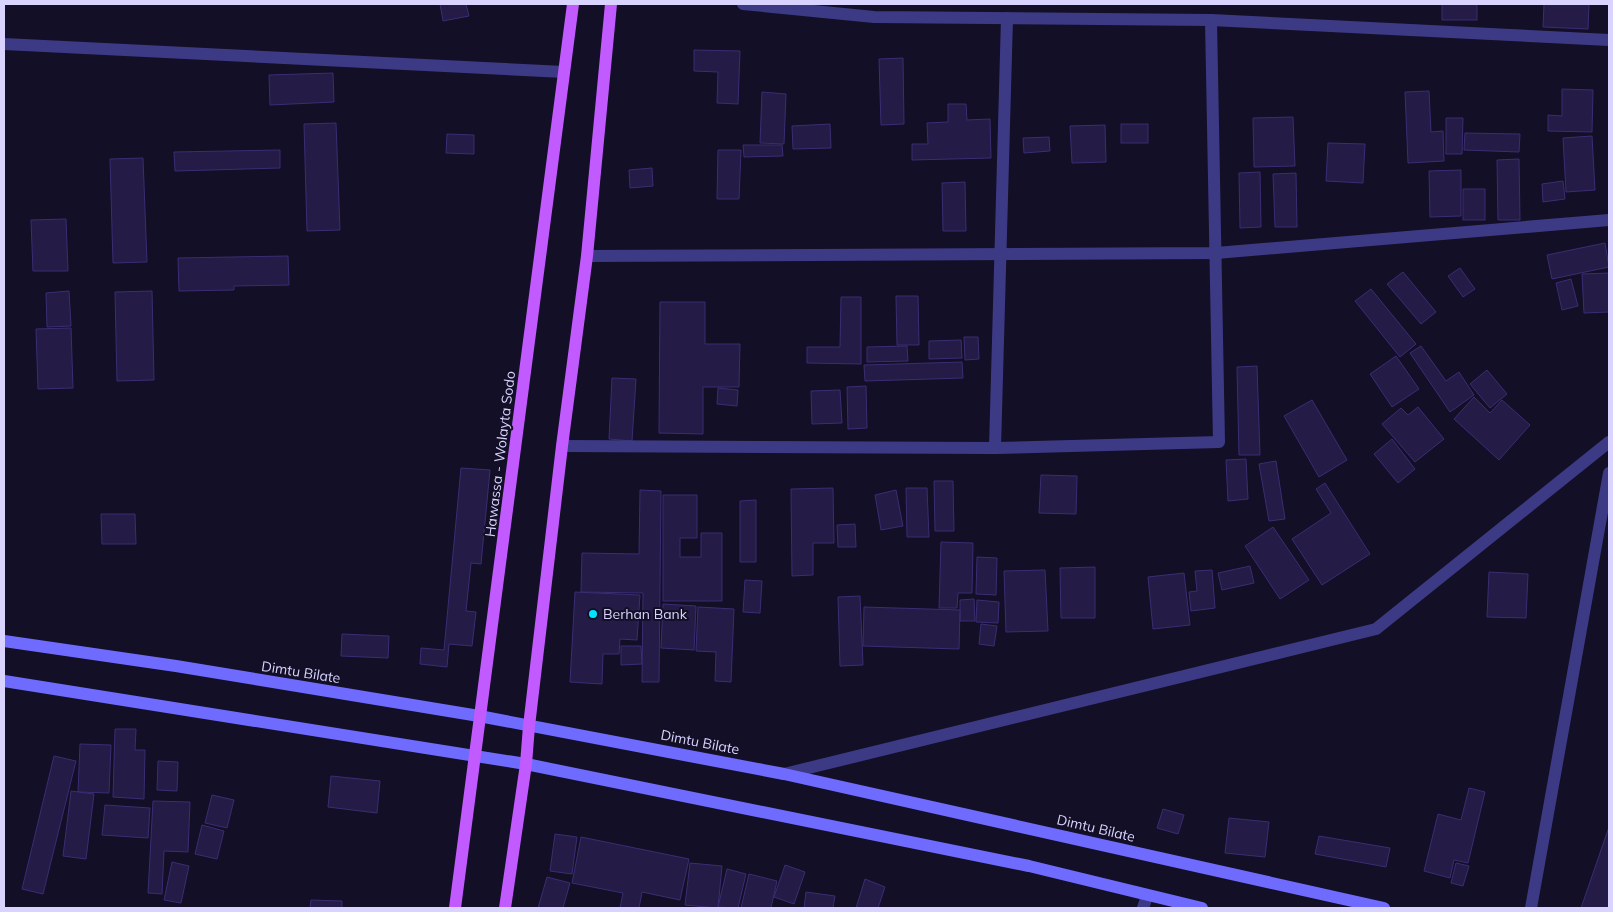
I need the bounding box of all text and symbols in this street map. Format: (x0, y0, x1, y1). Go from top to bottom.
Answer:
street label: Hawassa - Wolayta Sodo (481, 370, 519, 538)
place label: Berhan Bank (603, 605, 688, 623)
marker: Berhan Bank (587, 608, 599, 620)
street label: Dimtu Bilate (260, 657, 342, 687)
street label: Dimtu Bilate (659, 726, 741, 758)
street label: Dimtu Bilate (1055, 810, 1137, 846)

